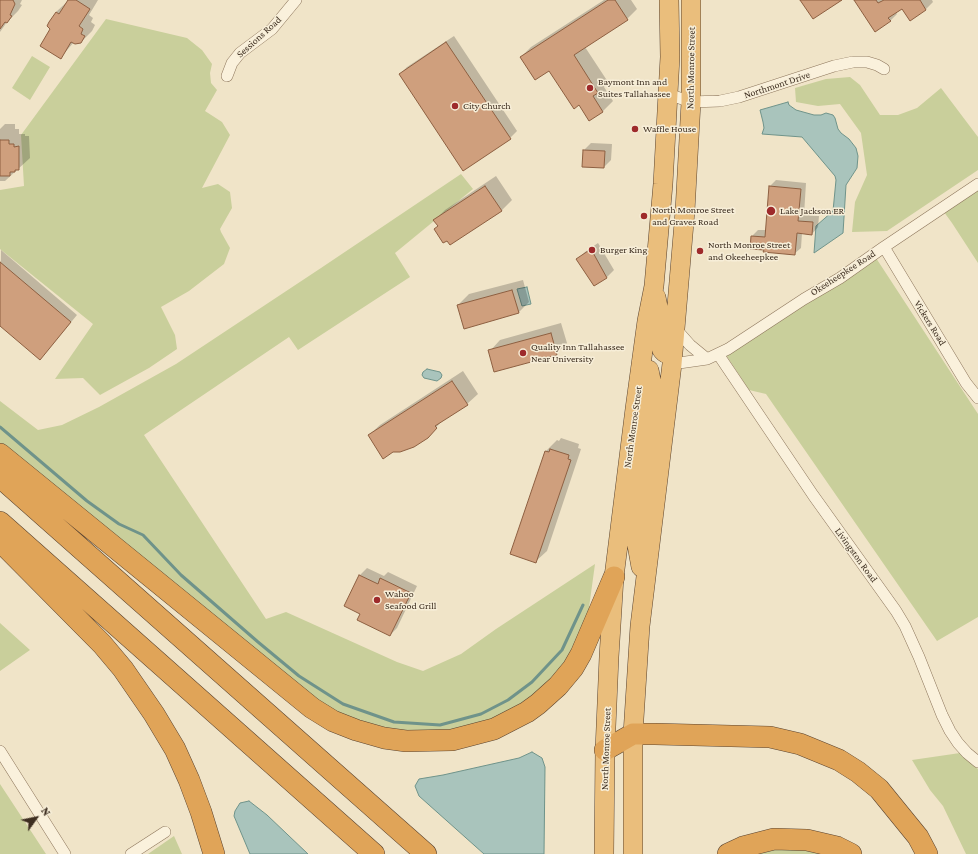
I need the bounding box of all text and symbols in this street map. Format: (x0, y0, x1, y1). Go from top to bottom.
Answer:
street label: Sessions Road (234, 14, 284, 60)
street label: North Monroe Street (684, 27, 698, 109)
street label: Northmont Drive (742, 69, 812, 101)
place label: Baymont Inn and Suites Tallahassee (598, 76, 670, 100)
marker: Baymont Inn and Suites Tallahassee (585, 83, 595, 93)
place label: City Church (463, 100, 511, 112)
marker: City Church (450, 101, 460, 111)
place label: Waffle House (643, 123, 696, 135)
marker: Waffle House (630, 124, 640, 134)
place label: North Monroe Street and Graves Road (652, 204, 734, 228)
marker: Lake Jackson ER (765, 205, 777, 217)
place label: Lake Jackson ER (780, 205, 844, 217)
marker: North Monroe Street and Graves Road (639, 211, 649, 221)
place label: North Monroe Street and Okeeheepkee (708, 239, 790, 262)
place label: Burger King (600, 244, 647, 256)
marker: Burger King (587, 245, 597, 255)
marker: North Monroe Street and Okeeheepkee (695, 246, 705, 256)
street label: Okeeheepkee Road (808, 247, 878, 299)
street label: Vickers Road (911, 298, 949, 348)
place label: Quality Inn Tallahassee Near University (531, 341, 624, 364)
marker: Quality Inn Tallahassee Near University (518, 348, 528, 358)
street label: North Monroe Street (621, 385, 645, 469)
street label: Livingston Road (832, 525, 880, 585)
place label: Wahoo Seafood Grill (385, 588, 436, 612)
marker: Wahoo Seafood Grill (372, 595, 382, 605)
street label: North Monroe Street (599, 708, 613, 790)
north arrow (16, 798, 56, 838)
text: N (39, 805, 53, 818)

